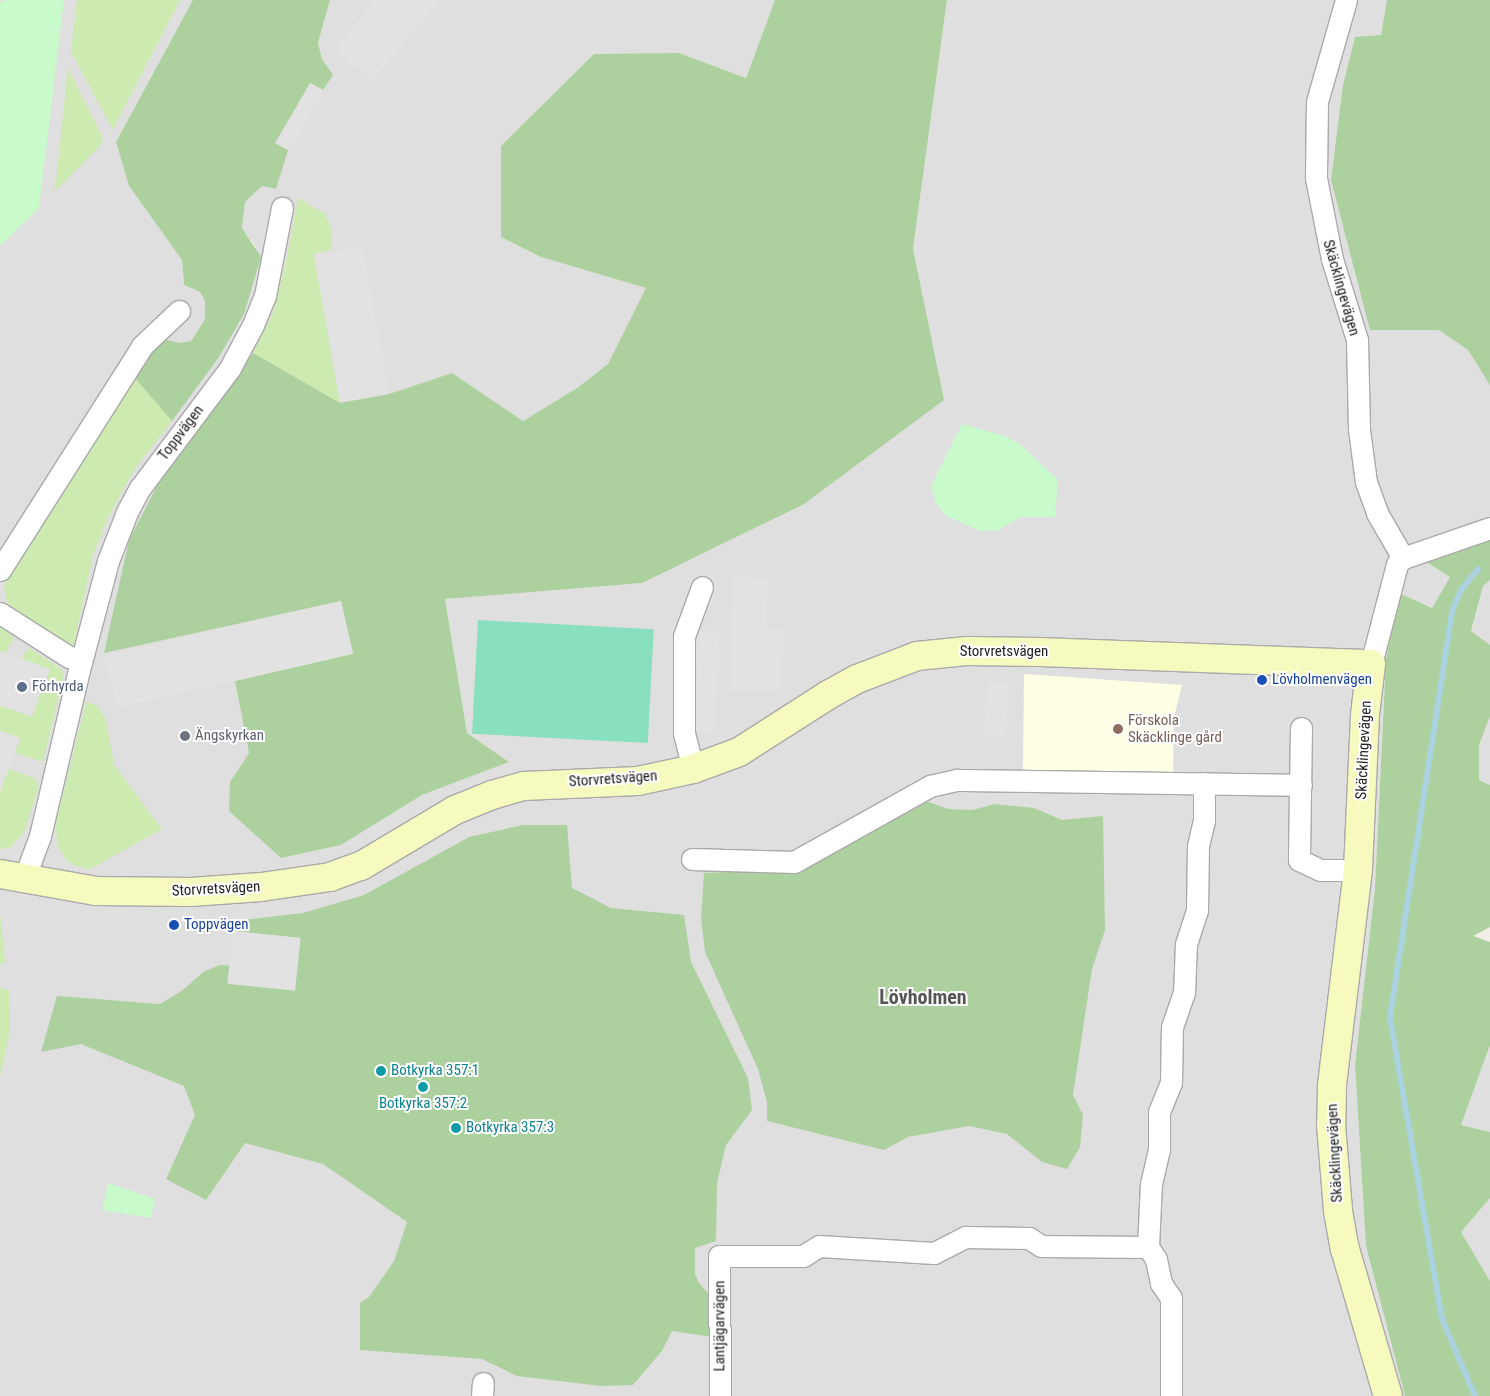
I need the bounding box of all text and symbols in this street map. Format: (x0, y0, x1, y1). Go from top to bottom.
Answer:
street label: Skäcklingevägen (1319, 238, 1363, 338)
street label: Toppvägen (154, 402, 208, 464)
street label: Storvretsvägen (960, 643, 1048, 661)
place label: Lövholmenvägen (1272, 671, 1372, 689)
marker: Lövholmenvägen (1256, 674, 1268, 686)
place label: Förhyrda (32, 678, 84, 696)
marker: Förhyrda (16, 681, 28, 693)
street label: Skäcklingevägen (1352, 700, 1376, 800)
place label: Förskola Skäcklinge gård (1128, 711, 1222, 746)
marker: Förskola Skäcklinge gård (1112, 723, 1124, 735)
place label: Ängskyrkan (195, 727, 264, 745)
marker: Ängskyrkan (179, 730, 191, 742)
street label: Storvretsvägen (568, 767, 658, 791)
street label: Storvretsvägen (171, 878, 261, 900)
place label: Toppvägen (184, 916, 249, 934)
marker: Toppvägen (168, 919, 180, 931)
district label: Lövholmen (879, 985, 967, 1009)
place label: Botkyrka 357:1 (391, 1062, 479, 1080)
marker: Botkyrka 357:1 (375, 1065, 387, 1077)
marker: Botkyrka 357:2 (417, 1081, 429, 1093)
place label: Botkyrka 357:2 (379, 1095, 467, 1113)
street label: Skäcklingevägen (1323, 1103, 1347, 1203)
place label: Botkyrka 357:3 (466, 1119, 554, 1137)
marker: Botkyrka 357:3 (450, 1122, 462, 1134)
street label: Lantjägarvägen (711, 1280, 729, 1372)

